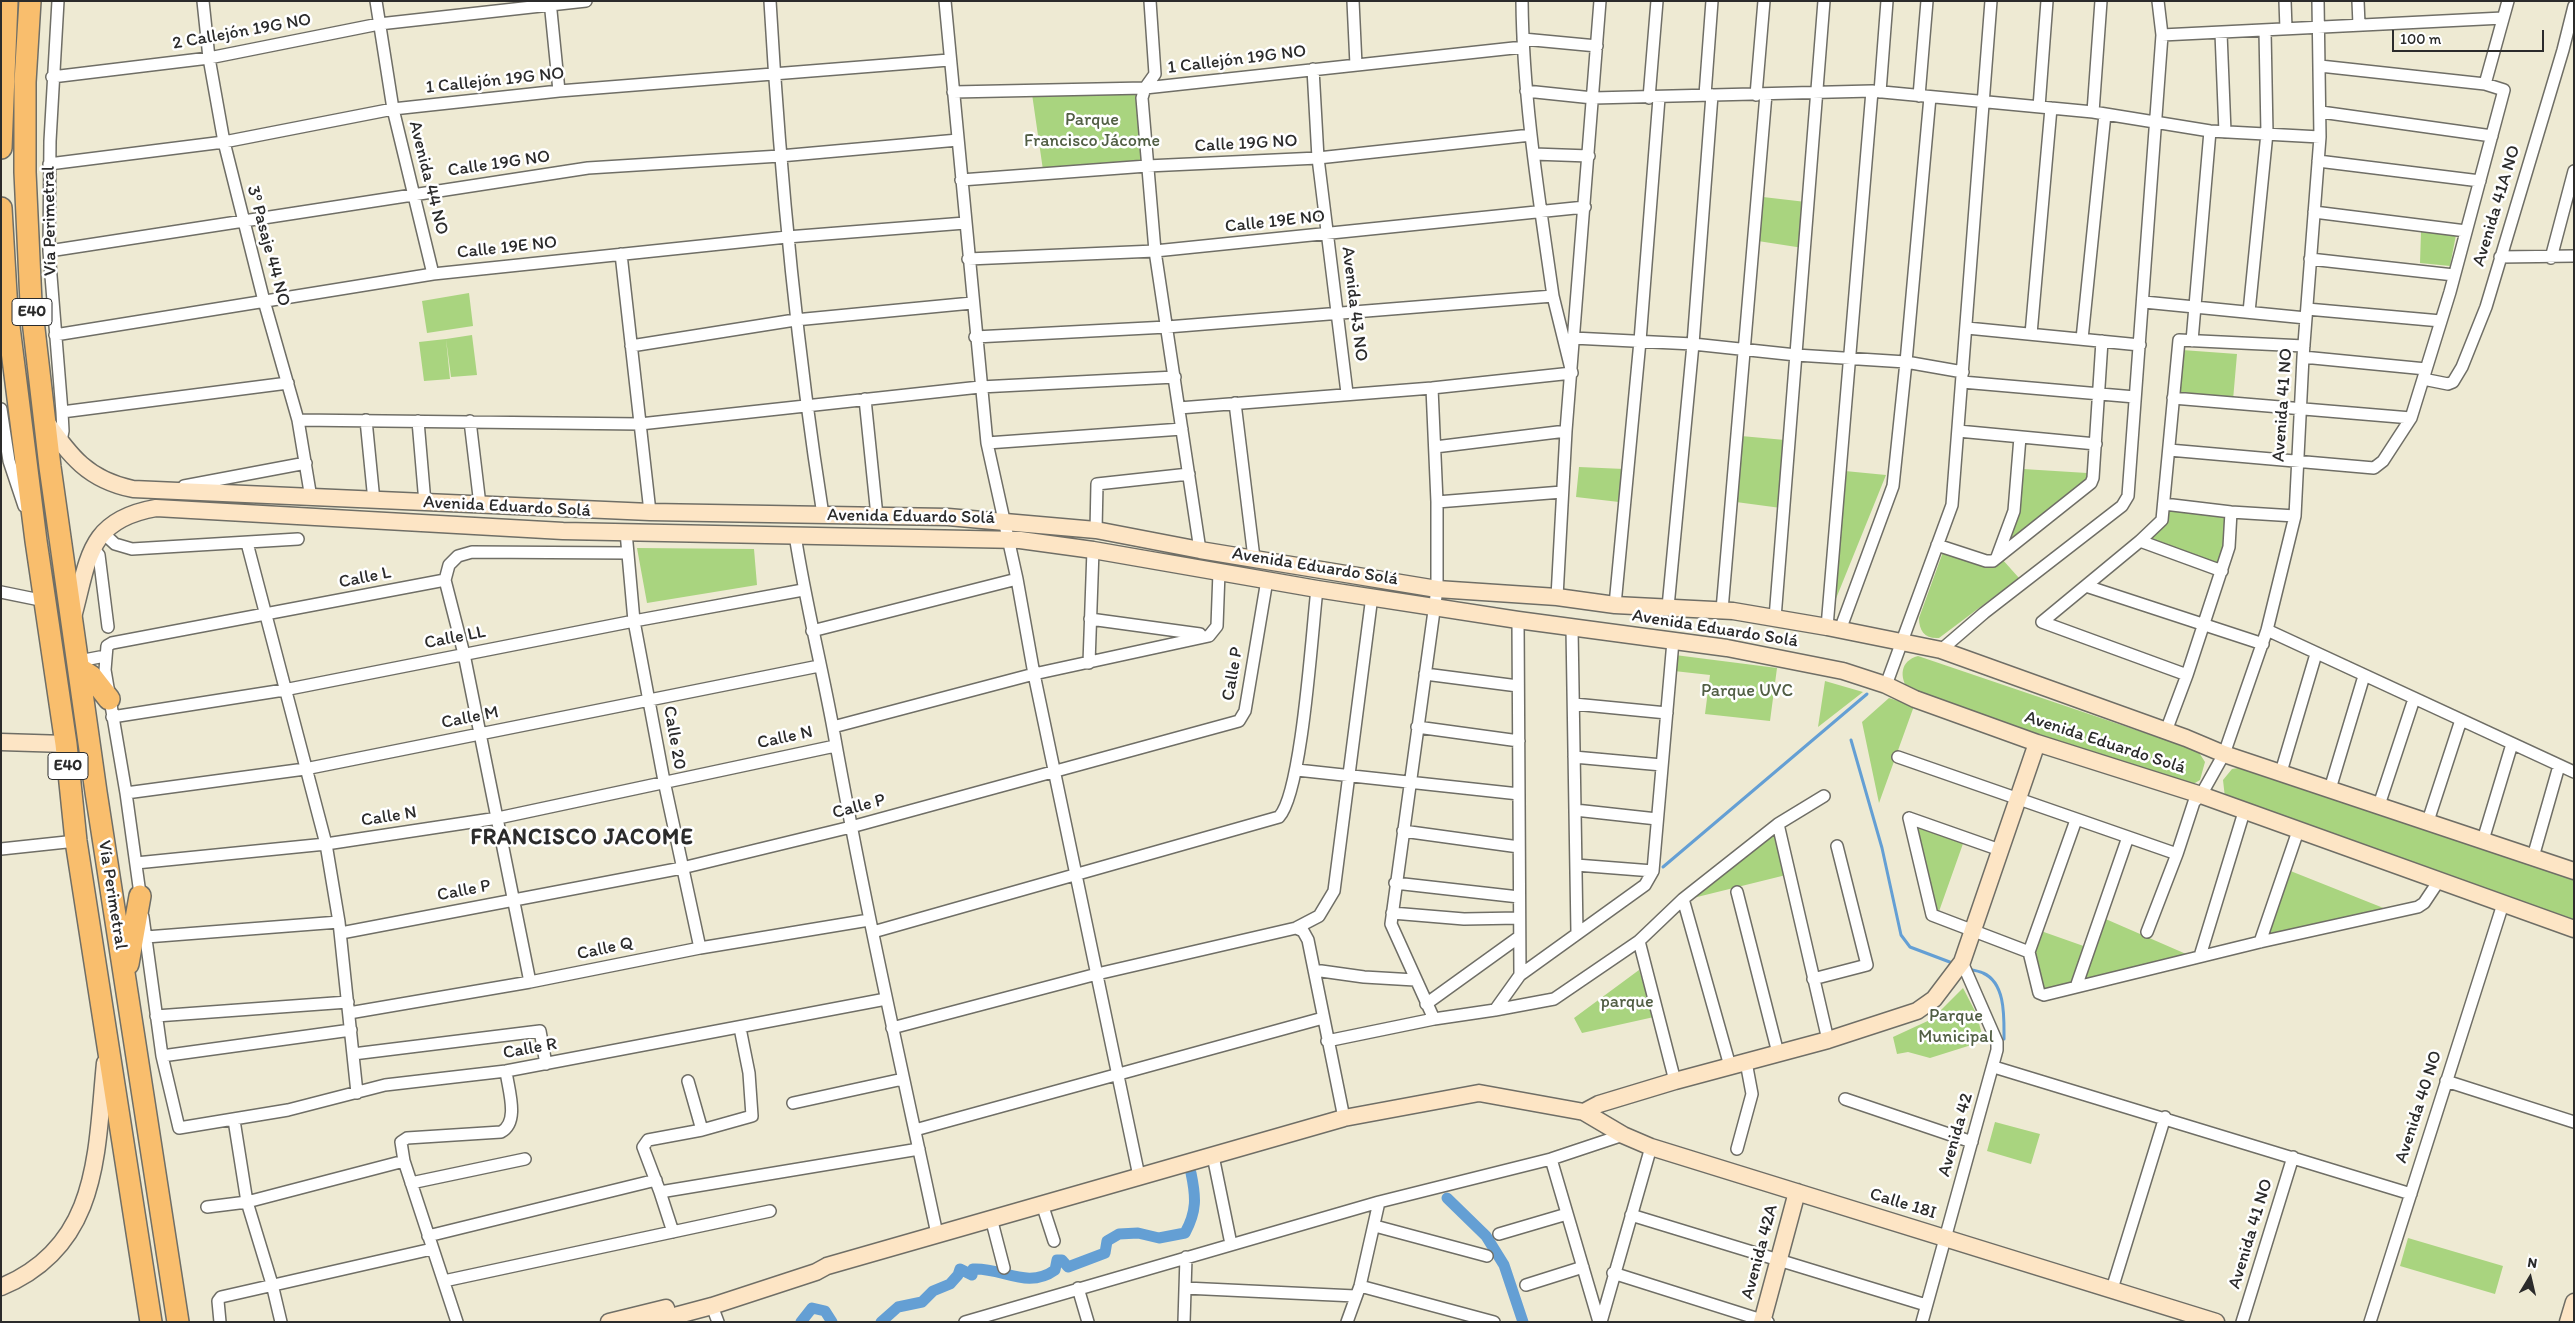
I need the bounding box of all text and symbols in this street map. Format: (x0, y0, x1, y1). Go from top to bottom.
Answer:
street label: 2 Callejón 19G NO (171, 9, 313, 55)
scale bar (2395, 20, 2548, 52)
text: 100 m (2400, 30, 2441, 48)
street label: 1 Callejón 19G NO (1166, 41, 1308, 79)
street label: 1 Callejón 19G NO (425, 63, 565, 99)
park label: Parque Francisco Jácome (1024, 109, 1160, 152)
street label: Avenida 44 NO (403, 119, 453, 237)
street label: Calle 19G NO (1194, 131, 1298, 157)
street label: Avenida 41A NO (2468, 143, 2526, 269)
street label: Calle 19G NO (446, 146, 552, 182)
street label: Vía Perimetral (38, 166, 62, 276)
street label: 3º Pasaje 44 NO (241, 183, 295, 309)
street label: Calle 19E NO (1224, 206, 1326, 238)
street label: Calle 19E NO (456, 232, 558, 264)
street label: Avenida 43 NO (1336, 245, 1372, 363)
road number: E40 (12, 298, 52, 326)
street label: Avenida 41 NO (2268, 347, 2298, 463)
street label: Avenida Eduardo Solá (423, 492, 591, 522)
street label: Avenida Eduardo Solá (827, 505, 995, 529)
street label: Avenida Eduardo Solá (1230, 543, 1400, 591)
street label: Calle L (337, 562, 393, 594)
street label: Avenida Eduardo Solá (1630, 605, 1800, 653)
street label: Calle LL (423, 621, 487, 655)
street label: Calle P (1218, 646, 1248, 702)
park label: Parque UVC (1701, 680, 1793, 702)
street label: Calle M (440, 702, 500, 734)
street label: Calle 20 (658, 704, 690, 772)
street label: Avenida Eduardo Solá (2022, 707, 2188, 779)
street label: Calle N (755, 722, 815, 754)
road number: E40 (48, 752, 88, 779)
street label: Calle P (830, 790, 888, 824)
street label: Calle N (360, 802, 418, 832)
district label: FRANCISCO JACOME (470, 825, 694, 851)
street label: Vía Perimetral (93, 839, 131, 951)
street label: Calle P (435, 875, 493, 907)
street label: Calle Q (575, 933, 635, 965)
park label: parque (1600, 991, 1654, 1013)
park label: Parque Municipal (1918, 1005, 1994, 1048)
street label: Calle R (501, 1034, 559, 1064)
street label: Avenida 40 NO (2391, 1048, 2447, 1166)
street label: Avenida 42 (1934, 1091, 1978, 1179)
street label: Avenida 41 NO (2224, 1176, 2278, 1292)
street label: Calle 18I (1867, 1184, 1939, 1224)
street label: Avenida 42A (1737, 1202, 1783, 1302)
north arrow (2505, 1253, 2555, 1303)
text: N (2526, 1254, 2538, 1272)

